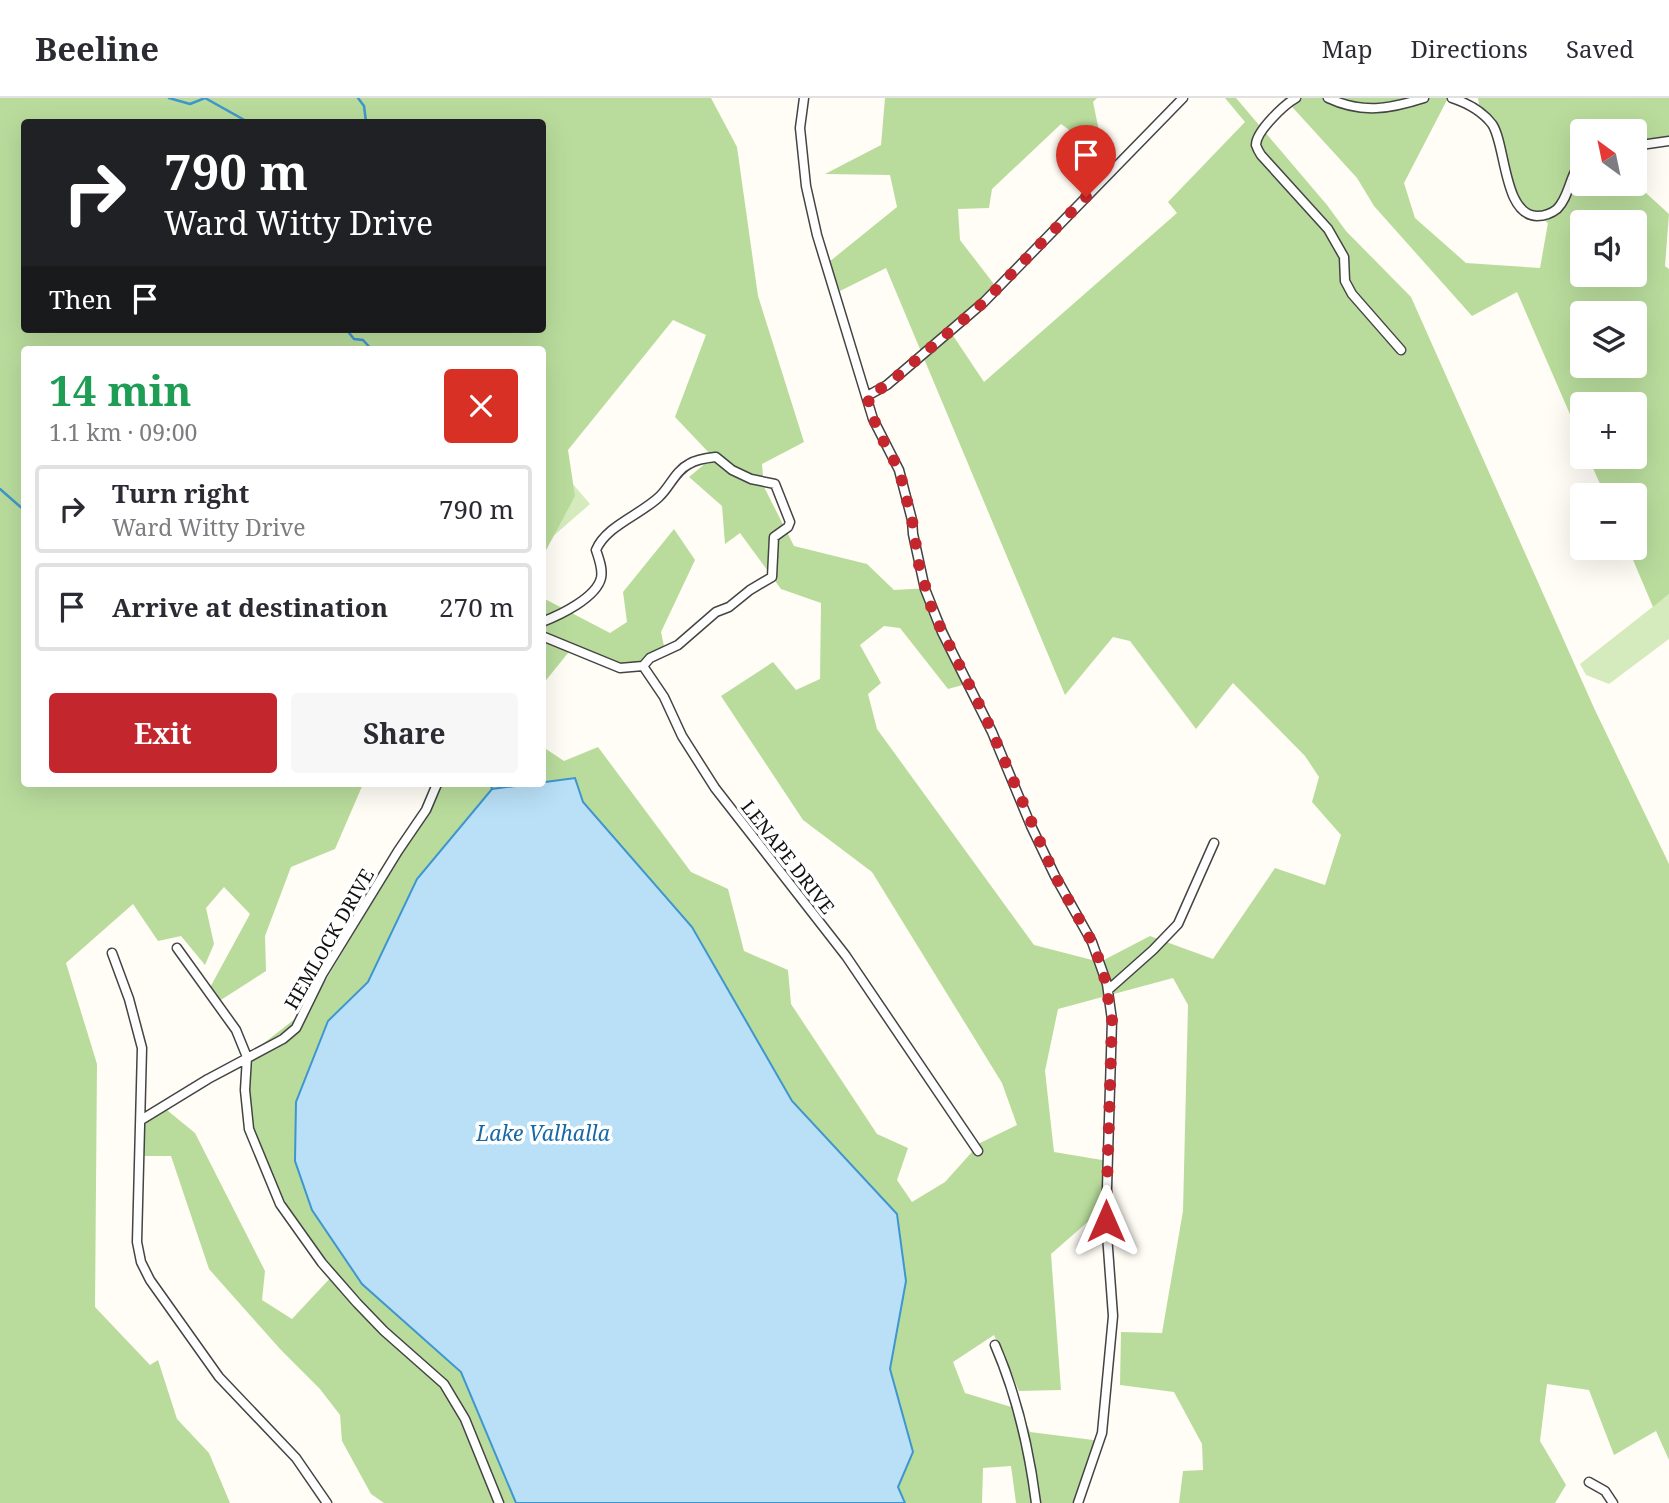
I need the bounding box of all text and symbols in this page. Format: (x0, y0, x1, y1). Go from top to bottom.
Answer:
text: Beeline (35, 26, 159, 71)
text: Map (1322, 32, 1373, 65)
text: Directions (1411, 32, 1528, 65)
text: Saved (1566, 32, 1634, 65)
north arrow (1570, 119, 1647, 196)
map controls (1570, 119, 1647, 560)
pin (1056, 125, 1116, 197)
icon: arrive (1067, 136, 1105, 174)
text: 790 m (164, 138, 308, 204)
icon: right (49, 147, 140, 238)
text: Ward Witty Drive (164, 201, 433, 244)
button: sound (1570, 210, 1647, 287)
icon: arrive (126, 280, 164, 318)
text: Then (49, 281, 112, 317)
button: layers (1570, 301, 1647, 378)
text: 14 min (49, 361, 192, 418)
button: close (444, 369, 518, 443)
button: + (1570, 392, 1647, 469)
text: 1.1 km · 09:00 (49, 416, 197, 448)
text: Turn right (112, 475, 249, 511)
button: − (1570, 483, 1647, 560)
icon: right (53, 490, 91, 528)
text: 790 m (439, 491, 514, 527)
text: Ward Witty Drive (112, 511, 306, 543)
icon: arrive (53, 588, 91, 626)
text: Arrive at destination (112, 589, 388, 625)
text: 270 m (439, 589, 514, 625)
button: Exit (49, 693, 277, 773)
button: Share (291, 693, 518, 773)
street label: LENAPE DRIVE (735, 795, 841, 919)
street label: HEMLOCK DRIVE (278, 864, 380, 1014)
water label: Lake Valhalla (475, 1119, 611, 1147)
position arrow (1069, 1184, 1143, 1258)

